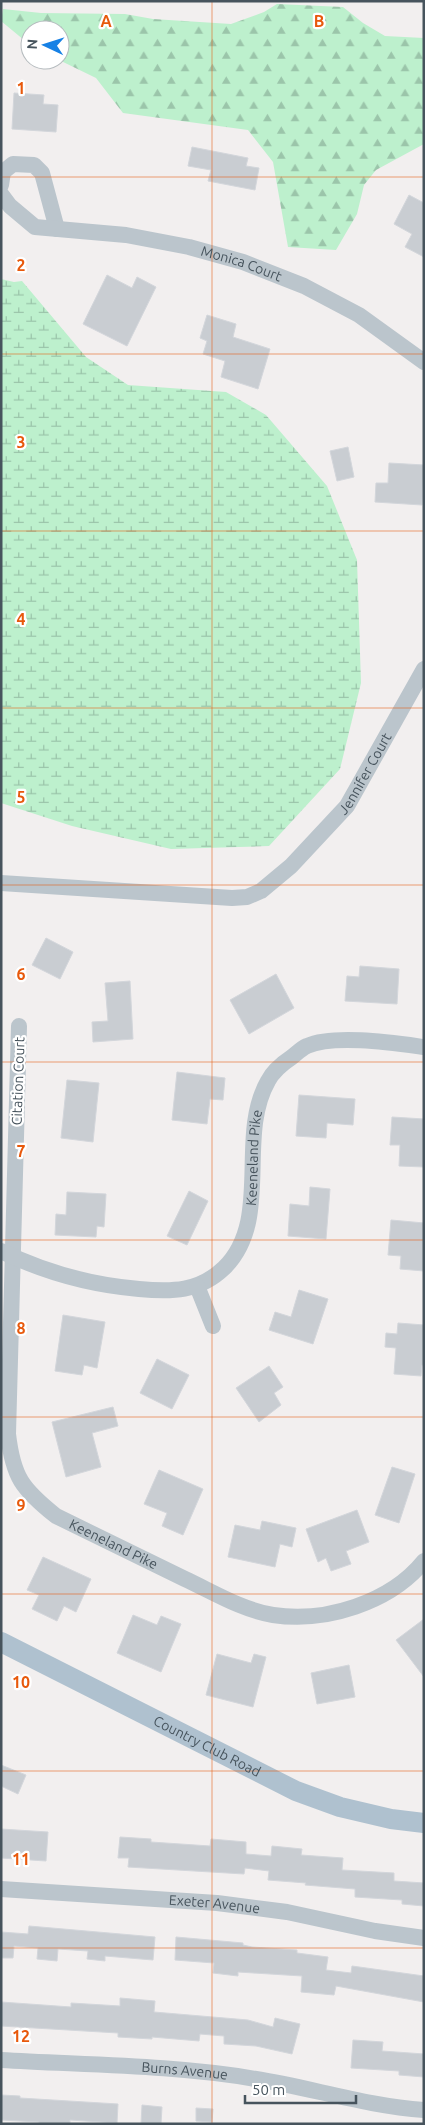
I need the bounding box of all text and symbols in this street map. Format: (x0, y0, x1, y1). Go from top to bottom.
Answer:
text: A (100, 12, 112, 30)
text: B (314, 12, 324, 30)
north arrow (20, 20, 70, 70)
text: N (24, 38, 40, 50)
text: 1 (16, 79, 26, 97)
street label: Monica Court (199, 243, 284, 285)
text: 2 (16, 256, 26, 274)
text: 3 (16, 433, 26, 451)
text: 4 (16, 610, 26, 628)
street label: Jennifer Court (335, 730, 395, 818)
text: 5 (16, 788, 26, 806)
text: 6 (16, 965, 26, 983)
street label: Citation Court (8, 1036, 28, 1126)
street label: Keeneland Pike (243, 1108, 265, 1206)
text: 7 (16, 1142, 26, 1160)
text: 8 (16, 1319, 26, 1337)
text: 9 (16, 1496, 26, 1514)
street label: Keeneland Pike (67, 1516, 160, 1572)
text: 10 (12, 1673, 30, 1691)
street label: Country Club Road (151, 1712, 263, 1780)
text: 11 (12, 1850, 30, 1868)
street label: Exeter Avenue (168, 1892, 261, 1916)
text: 12 (12, 2027, 30, 2045)
street label: Burns Avenue (141, 2059, 229, 2083)
scale bar (245, 2072, 356, 2104)
text: 50 m (252, 2081, 285, 2098)

